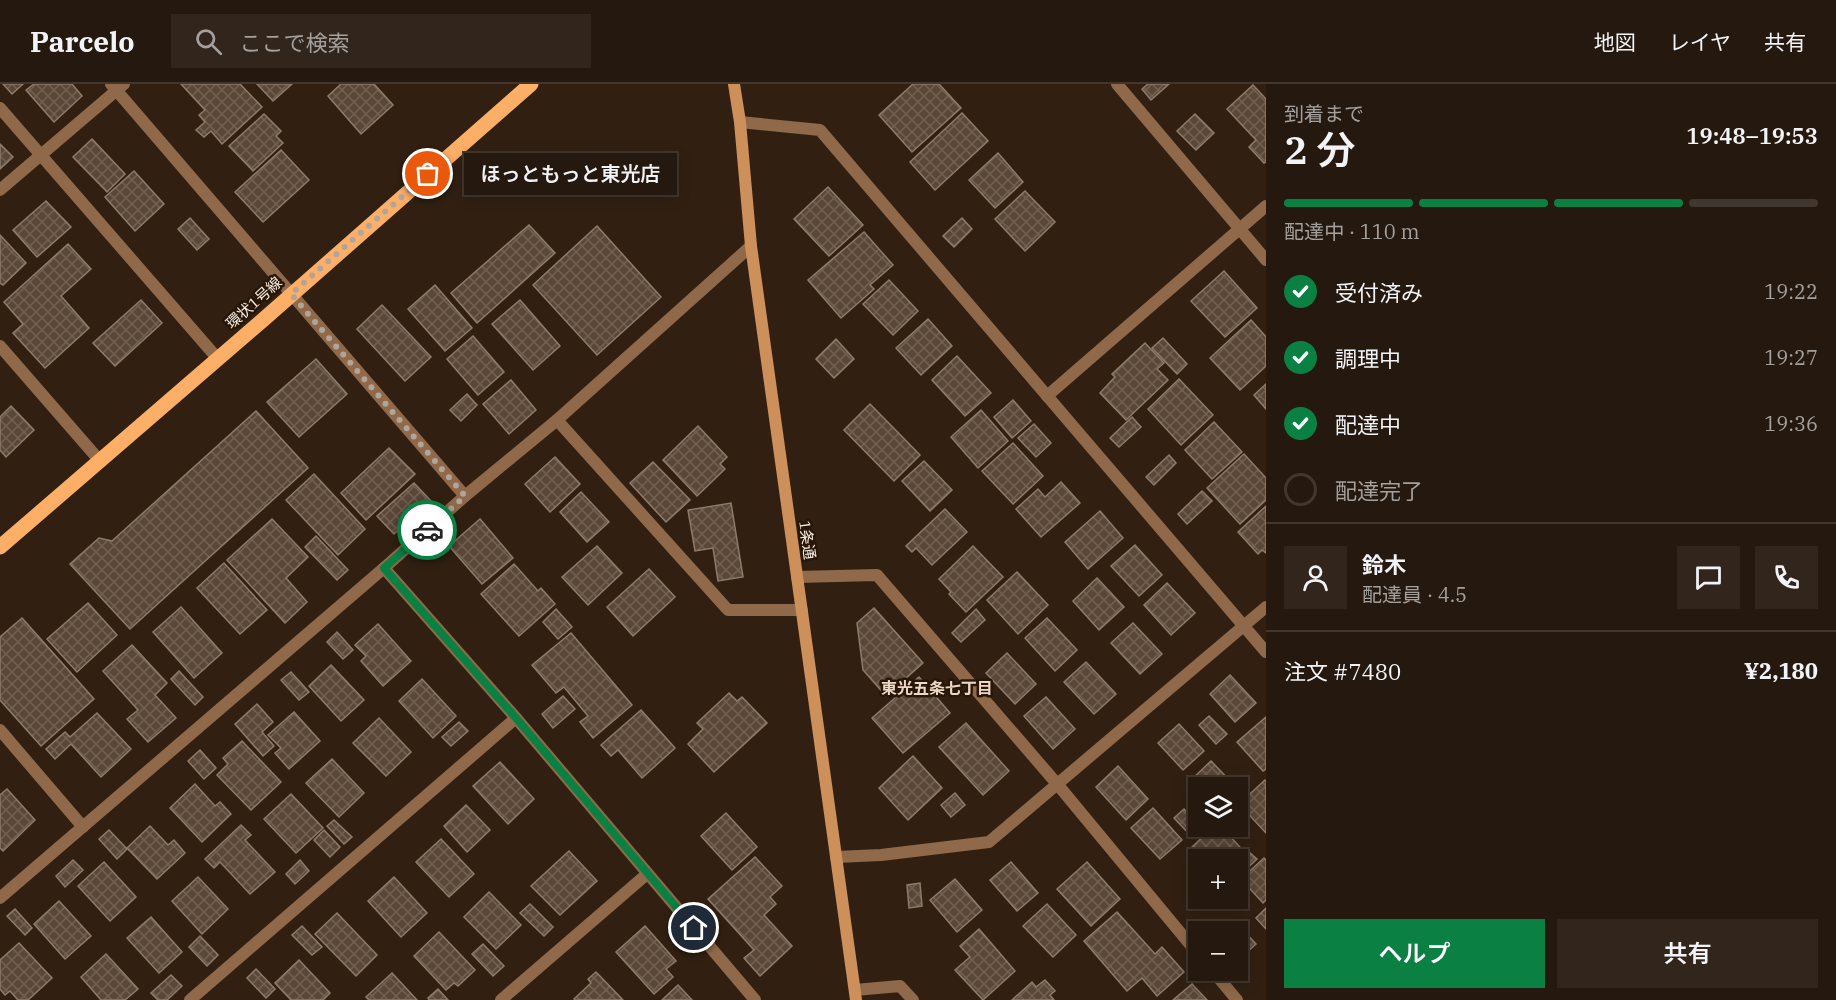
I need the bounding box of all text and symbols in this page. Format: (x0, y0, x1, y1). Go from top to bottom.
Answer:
search box (171, 14, 591, 68)
text: Parcelo (30, 23, 135, 60)
icon: search (192, 25, 225, 58)
text: ここで検索 (240, 28, 350, 57)
text: 地図 (1594, 28, 1636, 56)
text: レイヤ (1669, 28, 1731, 56)
text: 共有 (1764, 28, 1806, 56)
text: 到着まで (1284, 100, 1364, 127)
text: 19:48–19:53 (1686, 121, 1818, 150)
text: 2 分 (1284, 124, 1355, 175)
pin (402, 148, 453, 199)
callout: ほっともっと東光店 (464, 153, 677, 195)
icon: bag (411, 157, 444, 190)
text: ほっともっと東光店 (481, 160, 661, 187)
text: 配達中 · 110 m (1284, 218, 1419, 245)
street label: 環状1号線 (222, 272, 286, 333)
icon: check (1284, 275, 1317, 308)
text: 受付済み (1335, 278, 1423, 307)
text: 19:22 (1764, 278, 1818, 305)
icon: check (1284, 341, 1317, 374)
text: 調理中 (1335, 344, 1401, 373)
text: 19:27 (1764, 344, 1818, 371)
icon: check (1284, 407, 1317, 440)
text: 配達中 (1335, 410, 1401, 439)
text: 19:36 (1764, 410, 1818, 437)
text: 配達完了 (1335, 476, 1423, 505)
courier (397, 500, 457, 560)
icon: car (411, 514, 444, 547)
street label: 1条通 (795, 519, 820, 561)
button: person (1284, 546, 1347, 609)
button: chat (1677, 546, 1740, 609)
button: phone (1755, 546, 1818, 609)
text: 鈴木 (1362, 550, 1406, 579)
text: 配達員 · 4.5 (1362, 581, 1467, 608)
text: ¥2,180 (1744, 656, 1818, 685)
text: 注文 #7480 (1284, 657, 1401, 686)
district label: 東光五条七丁目 (881, 678, 993, 698)
map controls (1188, 777, 1248, 981)
button: layers (1188, 777, 1248, 837)
button: + (1188, 849, 1248, 909)
pin (668, 902, 719, 953)
icon: home (677, 911, 710, 944)
button: ヘルプ (1284, 919, 1545, 988)
button: 共有 (1557, 919, 1818, 988)
button: − (1188, 921, 1248, 981)

